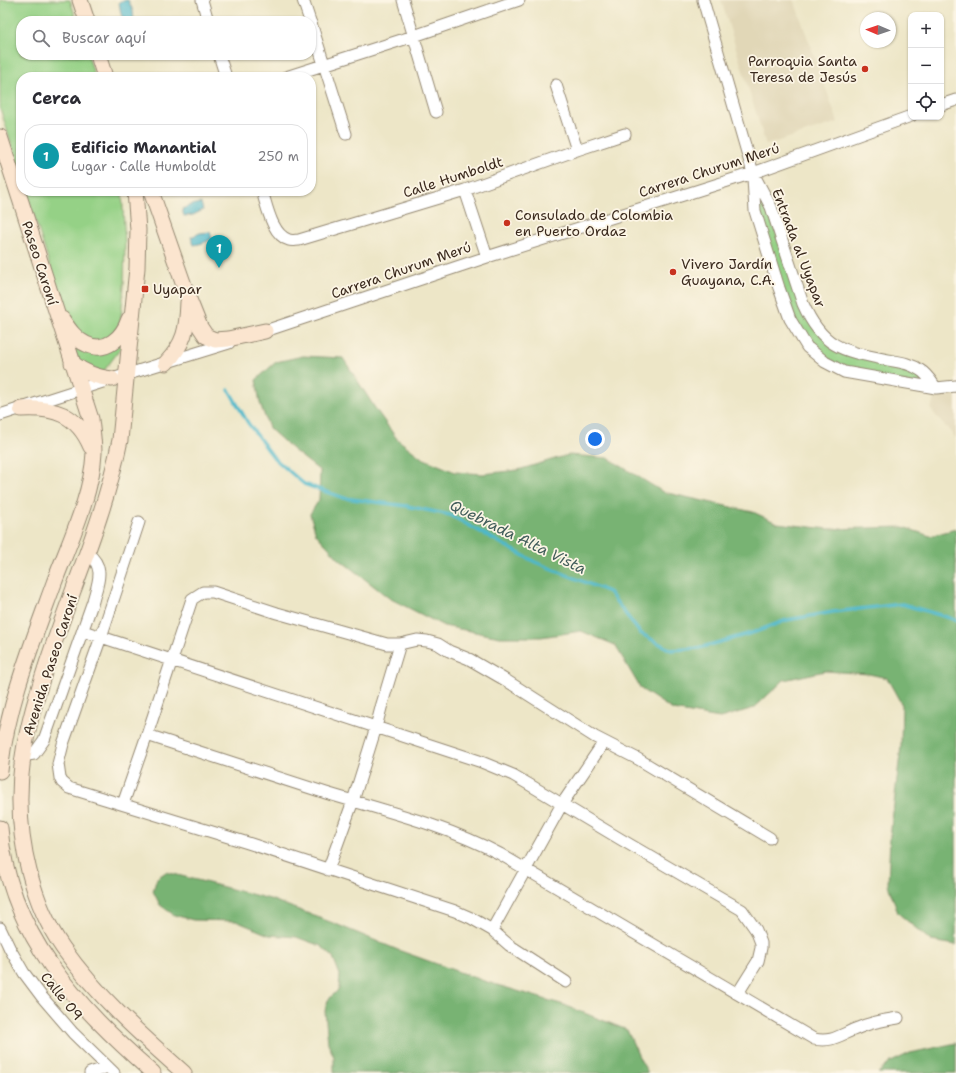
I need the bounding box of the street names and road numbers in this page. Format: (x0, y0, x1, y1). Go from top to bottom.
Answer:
street label: Carrera Churum Merú (636, 139, 782, 201)
street label: Calle Humboldt (401, 152, 505, 202)
street label: Entrada al Uyapar (768, 186, 830, 310)
street label: Paseo Caroní (18, 219, 62, 307)
street label: Carrera Churum Merú (329, 238, 473, 302)
street label: Avenida Paseo Caroní (19, 592, 81, 738)
street label: Calle 09 (37, 968, 87, 1024)

